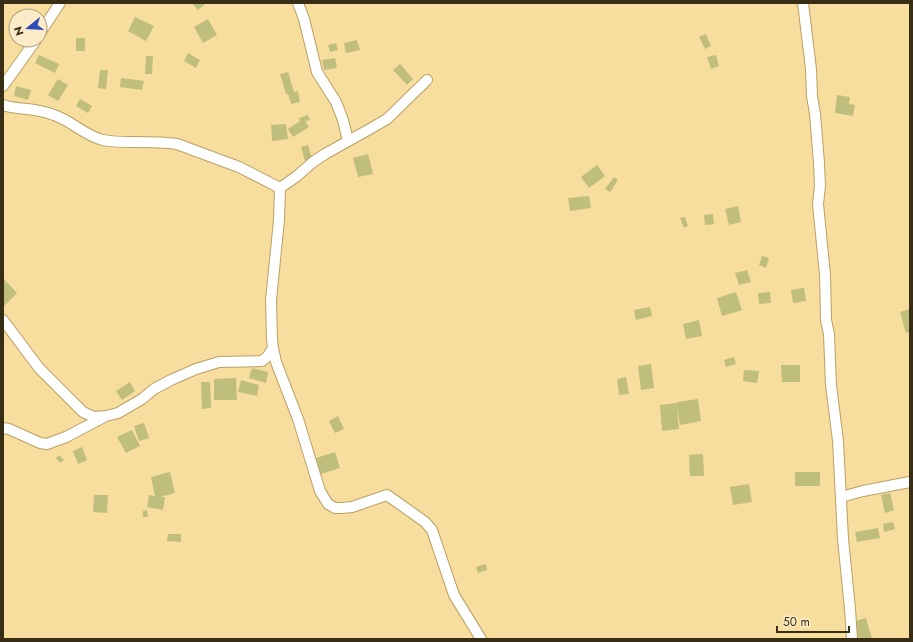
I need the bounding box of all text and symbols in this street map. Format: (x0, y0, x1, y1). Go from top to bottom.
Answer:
north arrow (8, 8, 48, 48)
text: N (10, 24, 27, 38)
scale bar (777, 608, 849, 634)
text: 50 m (783, 613, 810, 631)

